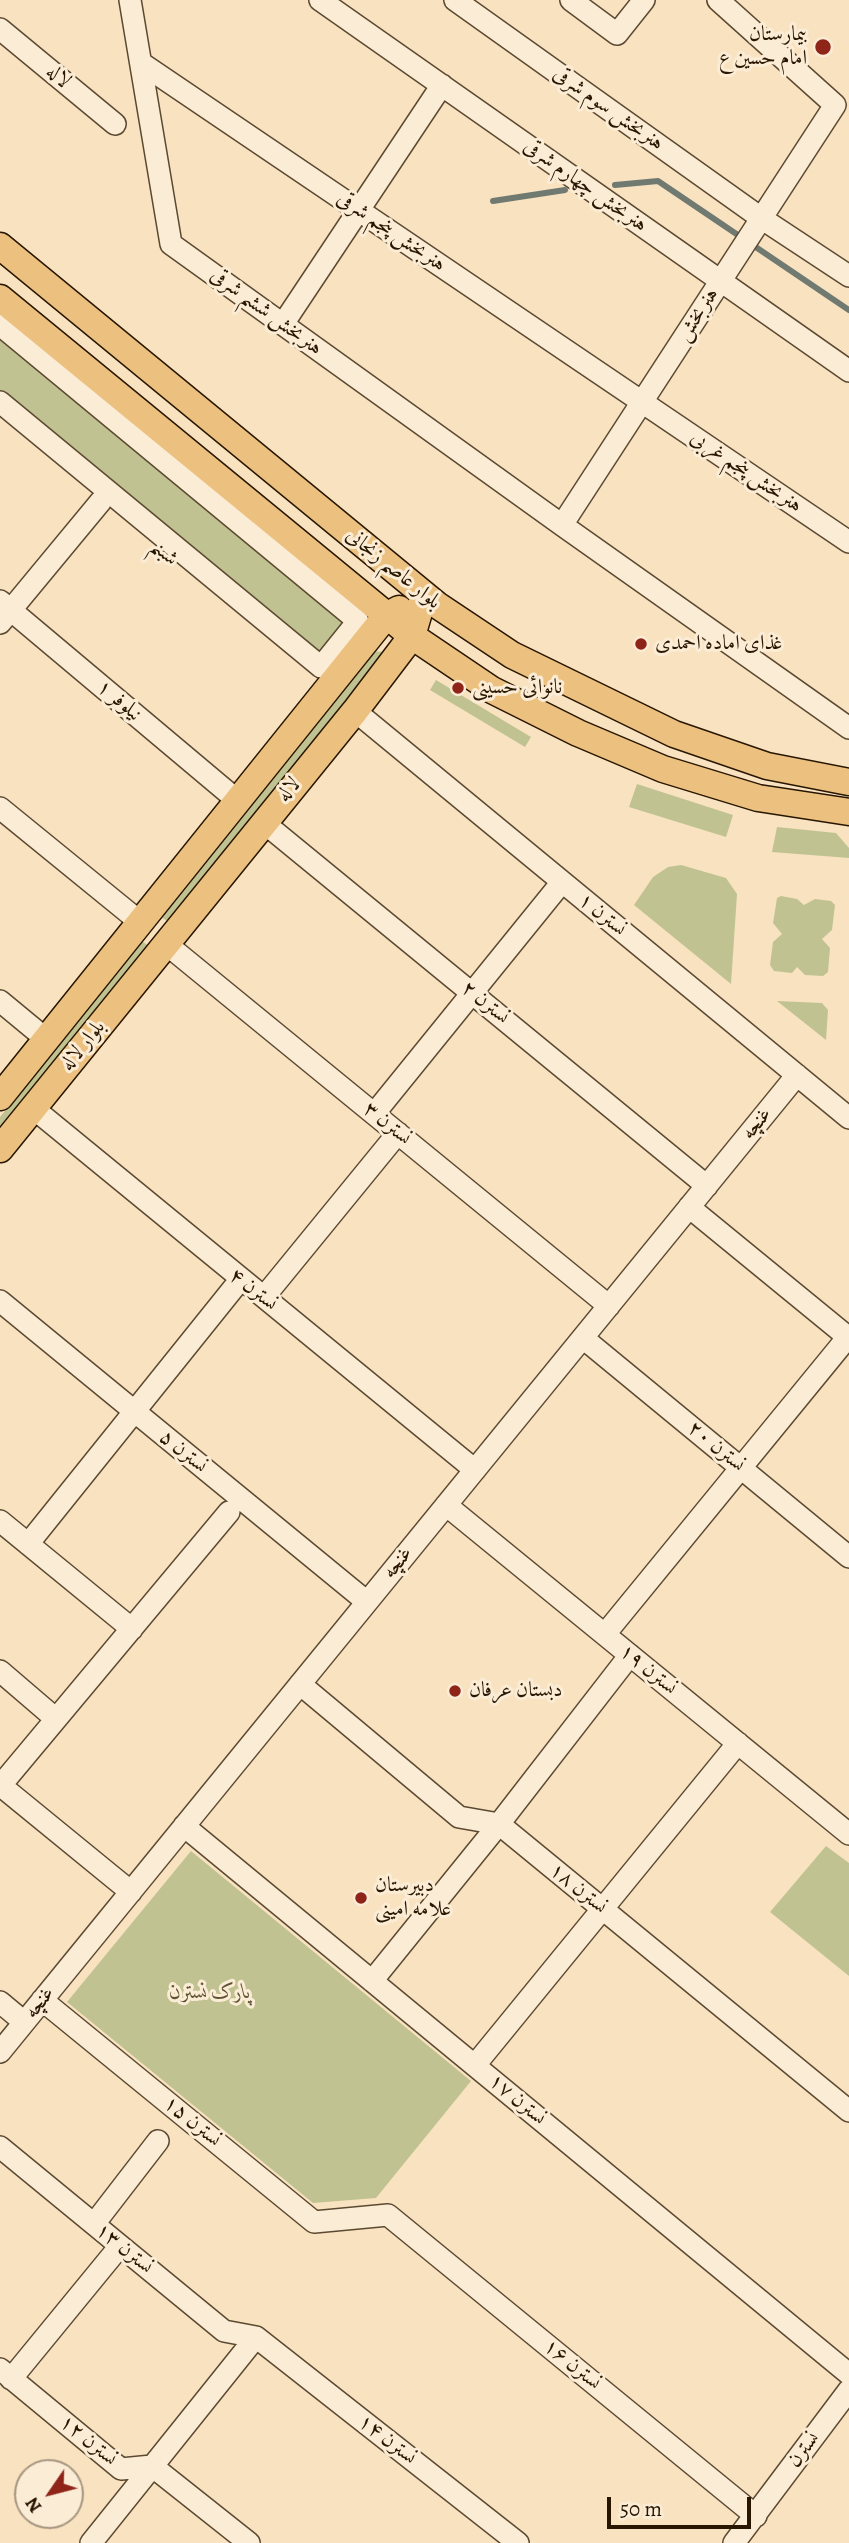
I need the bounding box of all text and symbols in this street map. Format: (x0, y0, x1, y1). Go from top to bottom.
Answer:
place label: بیمارستان امام حسین ع (719, 22, 807, 72)
marker: بیمارستان امام حسین ع (813, 37, 833, 57)
street label: لاله (40, 59, 76, 95)
street label: هنربخش سوم شرقی (548, 61, 668, 157)
street label: هنربخش چهارم شرقی (518, 134, 652, 238)
street label: هنربخش پنجم شرقی (332, 186, 450, 278)
street label: هنربخش ششم شرقی (205, 263, 327, 361)
street label: هنربخش (671, 283, 725, 347)
street label: هنربخش پنجم غربی (685, 425, 807, 519)
street label: بلوار عاصم زنجانی (340, 523, 446, 615)
street label: شبنم (145, 534, 183, 572)
place label: غذای اماده احمدی (655, 631, 783, 657)
marker: غذای اماده احمدی (633, 636, 649, 652)
street label: نیلوفر ۱ (91, 675, 147, 727)
place label: نانوائی حسینی (472, 675, 562, 701)
marker: نانوائی حسینی (450, 680, 466, 696)
street label: لاله (271, 772, 307, 808)
street label: نسترن ۱ (573, 888, 631, 942)
street label: نسترن ۲ (456, 976, 514, 1030)
street label: بلوار لاله (55, 1016, 111, 1076)
street label: نسترن ۳ (358, 1097, 416, 1151)
street label: غنچه (736, 1103, 778, 1145)
street label: نسترن ۴ (224, 1263, 282, 1317)
street label: نسترن ۲۰ (682, 1416, 750, 1478)
street label: نسترن ۵ (154, 1425, 212, 1479)
street label: غنچه (377, 1542, 419, 1584)
street label: نسترن ۱۹ (614, 1639, 682, 1701)
place label: دبستان عرفان (469, 1678, 562, 1704)
marker: دبستان عرفان (447, 1683, 463, 1699)
street label: نسترن ۱۸ (544, 1858, 612, 1920)
place label: دبیرستان علامه امینی (375, 1873, 451, 1923)
marker: دبیرستان علامه امینی (353, 1890, 369, 1906)
park label: پارک نسترن (169, 1980, 251, 2006)
street label: غنچه (19, 1982, 61, 2024)
street label: نسترن ۱۷ (483, 2069, 551, 2131)
street label: نسترن ۱۵ (158, 2091, 226, 2153)
street label: نسترن ۱۳ (90, 2218, 158, 2280)
street label: نسترن ۱۶ (538, 2334, 606, 2396)
street label: نسترن ۱۴ (353, 2409, 421, 2471)
street label: نسترن ۱۲ (54, 2410, 122, 2472)
street label: نسترن (782, 2427, 826, 2473)
north arrow (14, 2459, 84, 2529)
scale bar (611, 2484, 754, 2528)
text: N (19, 2492, 48, 2518)
text: 50 m (620, 2495, 662, 2523)

